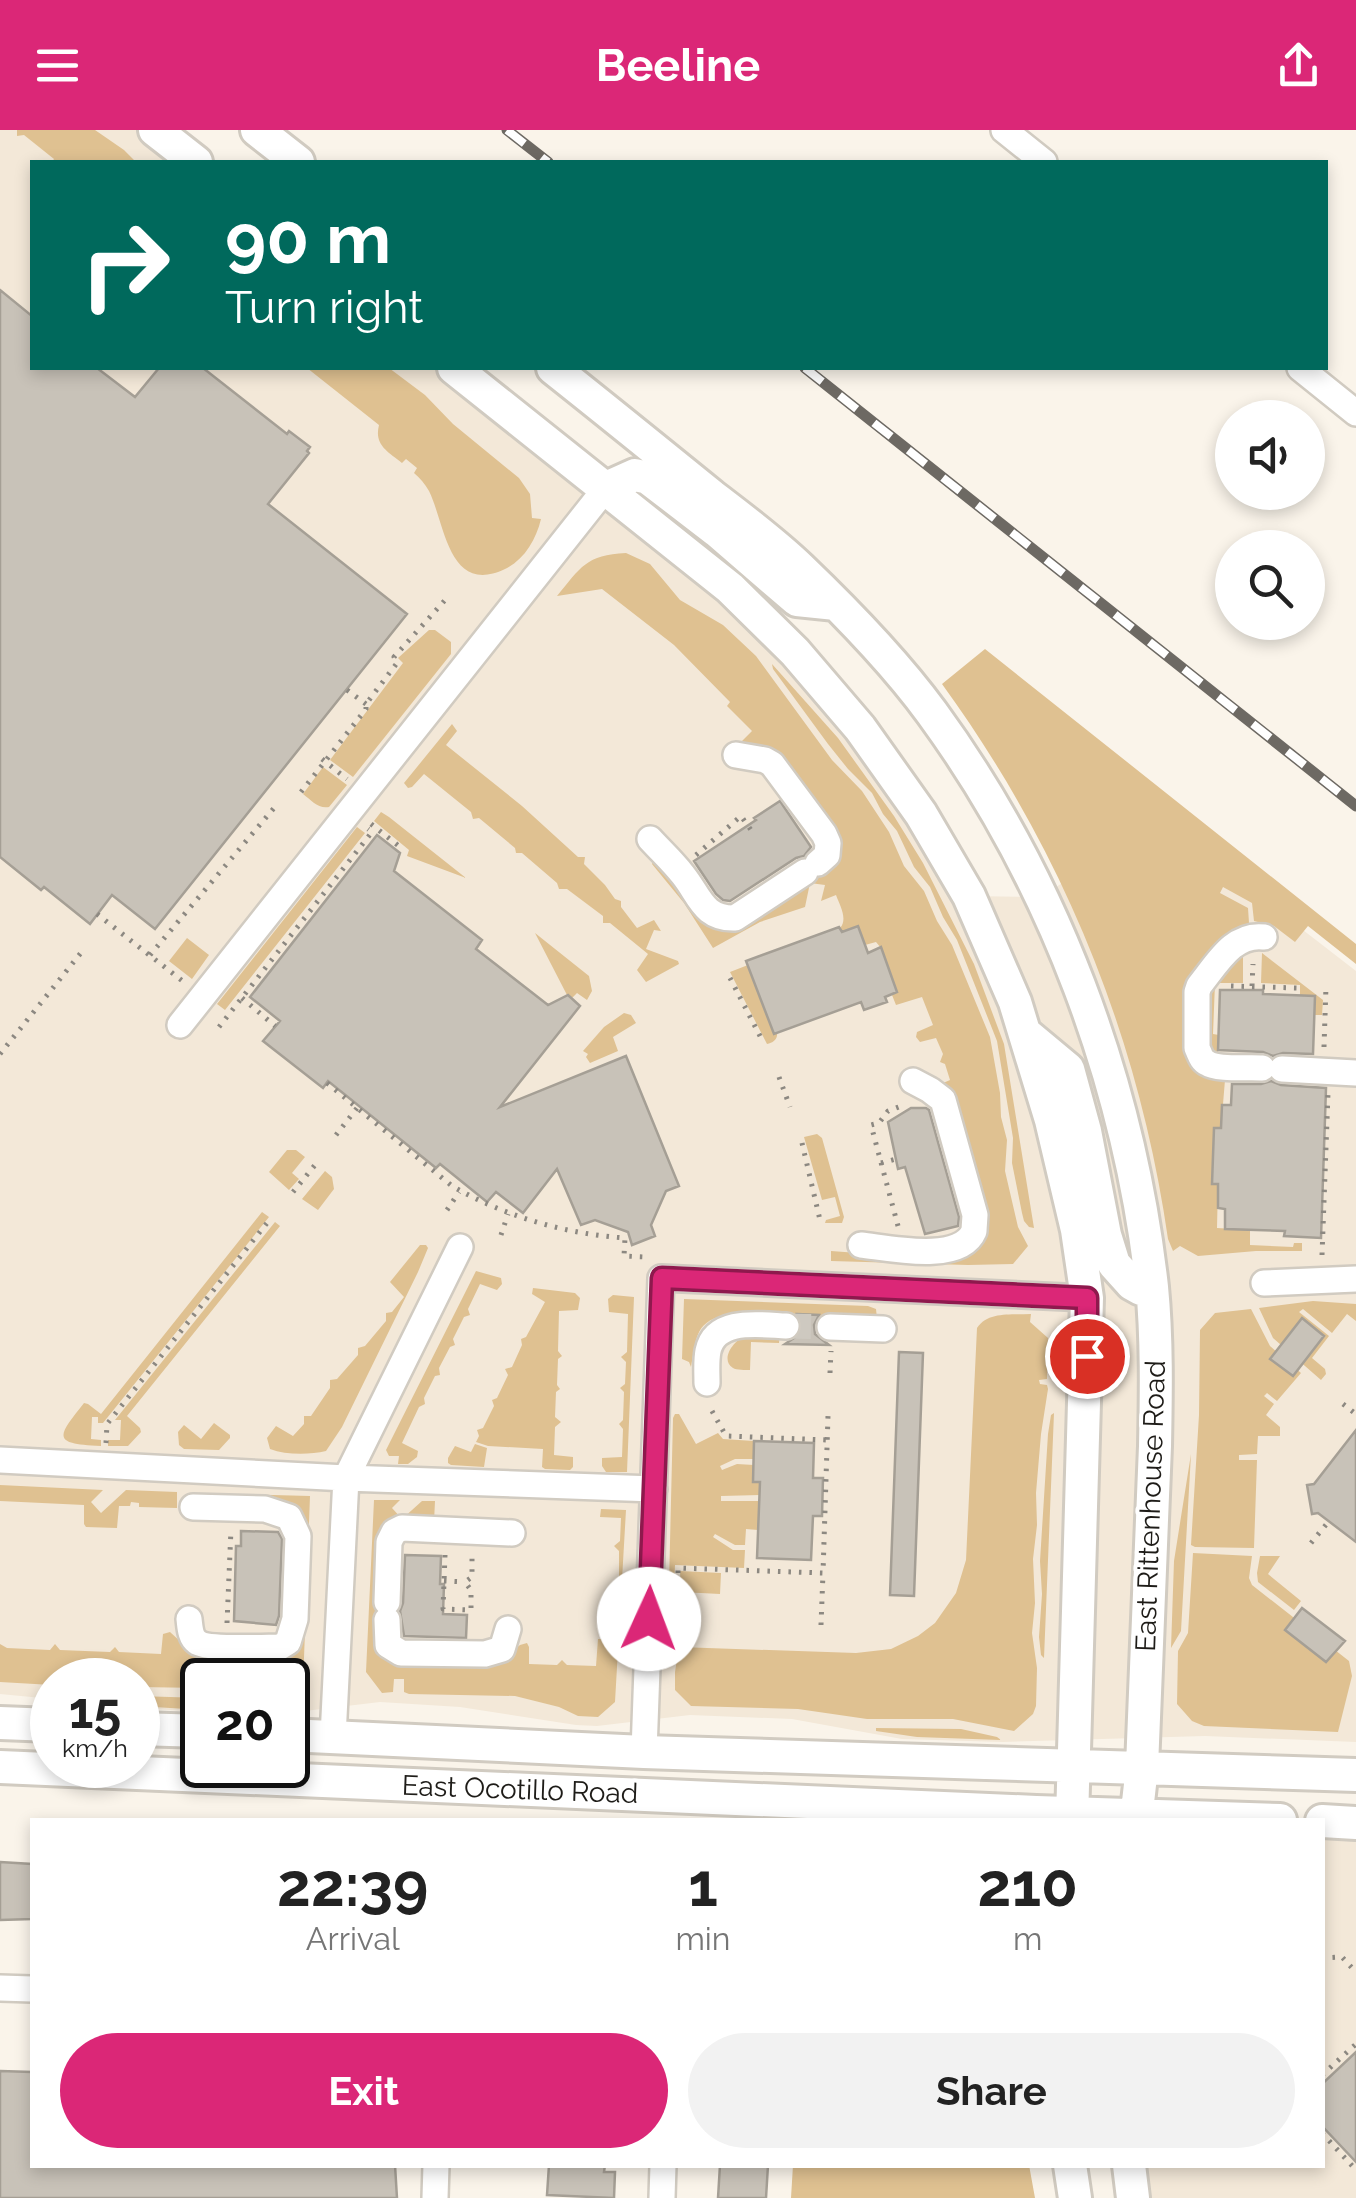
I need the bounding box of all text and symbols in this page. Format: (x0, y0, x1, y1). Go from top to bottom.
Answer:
icon: menu (30, 38, 85, 93)
icon: share (1271, 38, 1326, 93)
text: Beeline (596, 39, 760, 92)
text: 90 m (225, 197, 391, 279)
icon: right (60, 200, 190, 330)
text: Turn right (225, 281, 423, 334)
map controls (1215, 400, 1325, 640)
button: sound (1215, 400, 1325, 510)
button: search (1215, 530, 1325, 640)
pin (1045, 1314, 1130, 1399)
icon: arrive (1060, 1329, 1115, 1384)
street label: East Rittenhouse Road (1129, 1360, 1172, 1652)
position arrow (597, 1567, 701, 1671)
speed limit sign: 20 (180, 1658, 310, 1788)
text: 15 (69, 1681, 121, 1740)
text: km/h (62, 1733, 128, 1763)
street label: East Ocotillo Road (401, 1769, 639, 1810)
text: 22:39 (277, 1850, 428, 1920)
text: 1 (688, 1850, 718, 1920)
text: 210 (978, 1850, 1078, 1920)
text: Arrival (306, 1920, 400, 1957)
text: min (675, 1920, 731, 1957)
text: m (1013, 1920, 1042, 1957)
button: Exit (60, 2033, 668, 2148)
button: Share (688, 2033, 1295, 2148)

